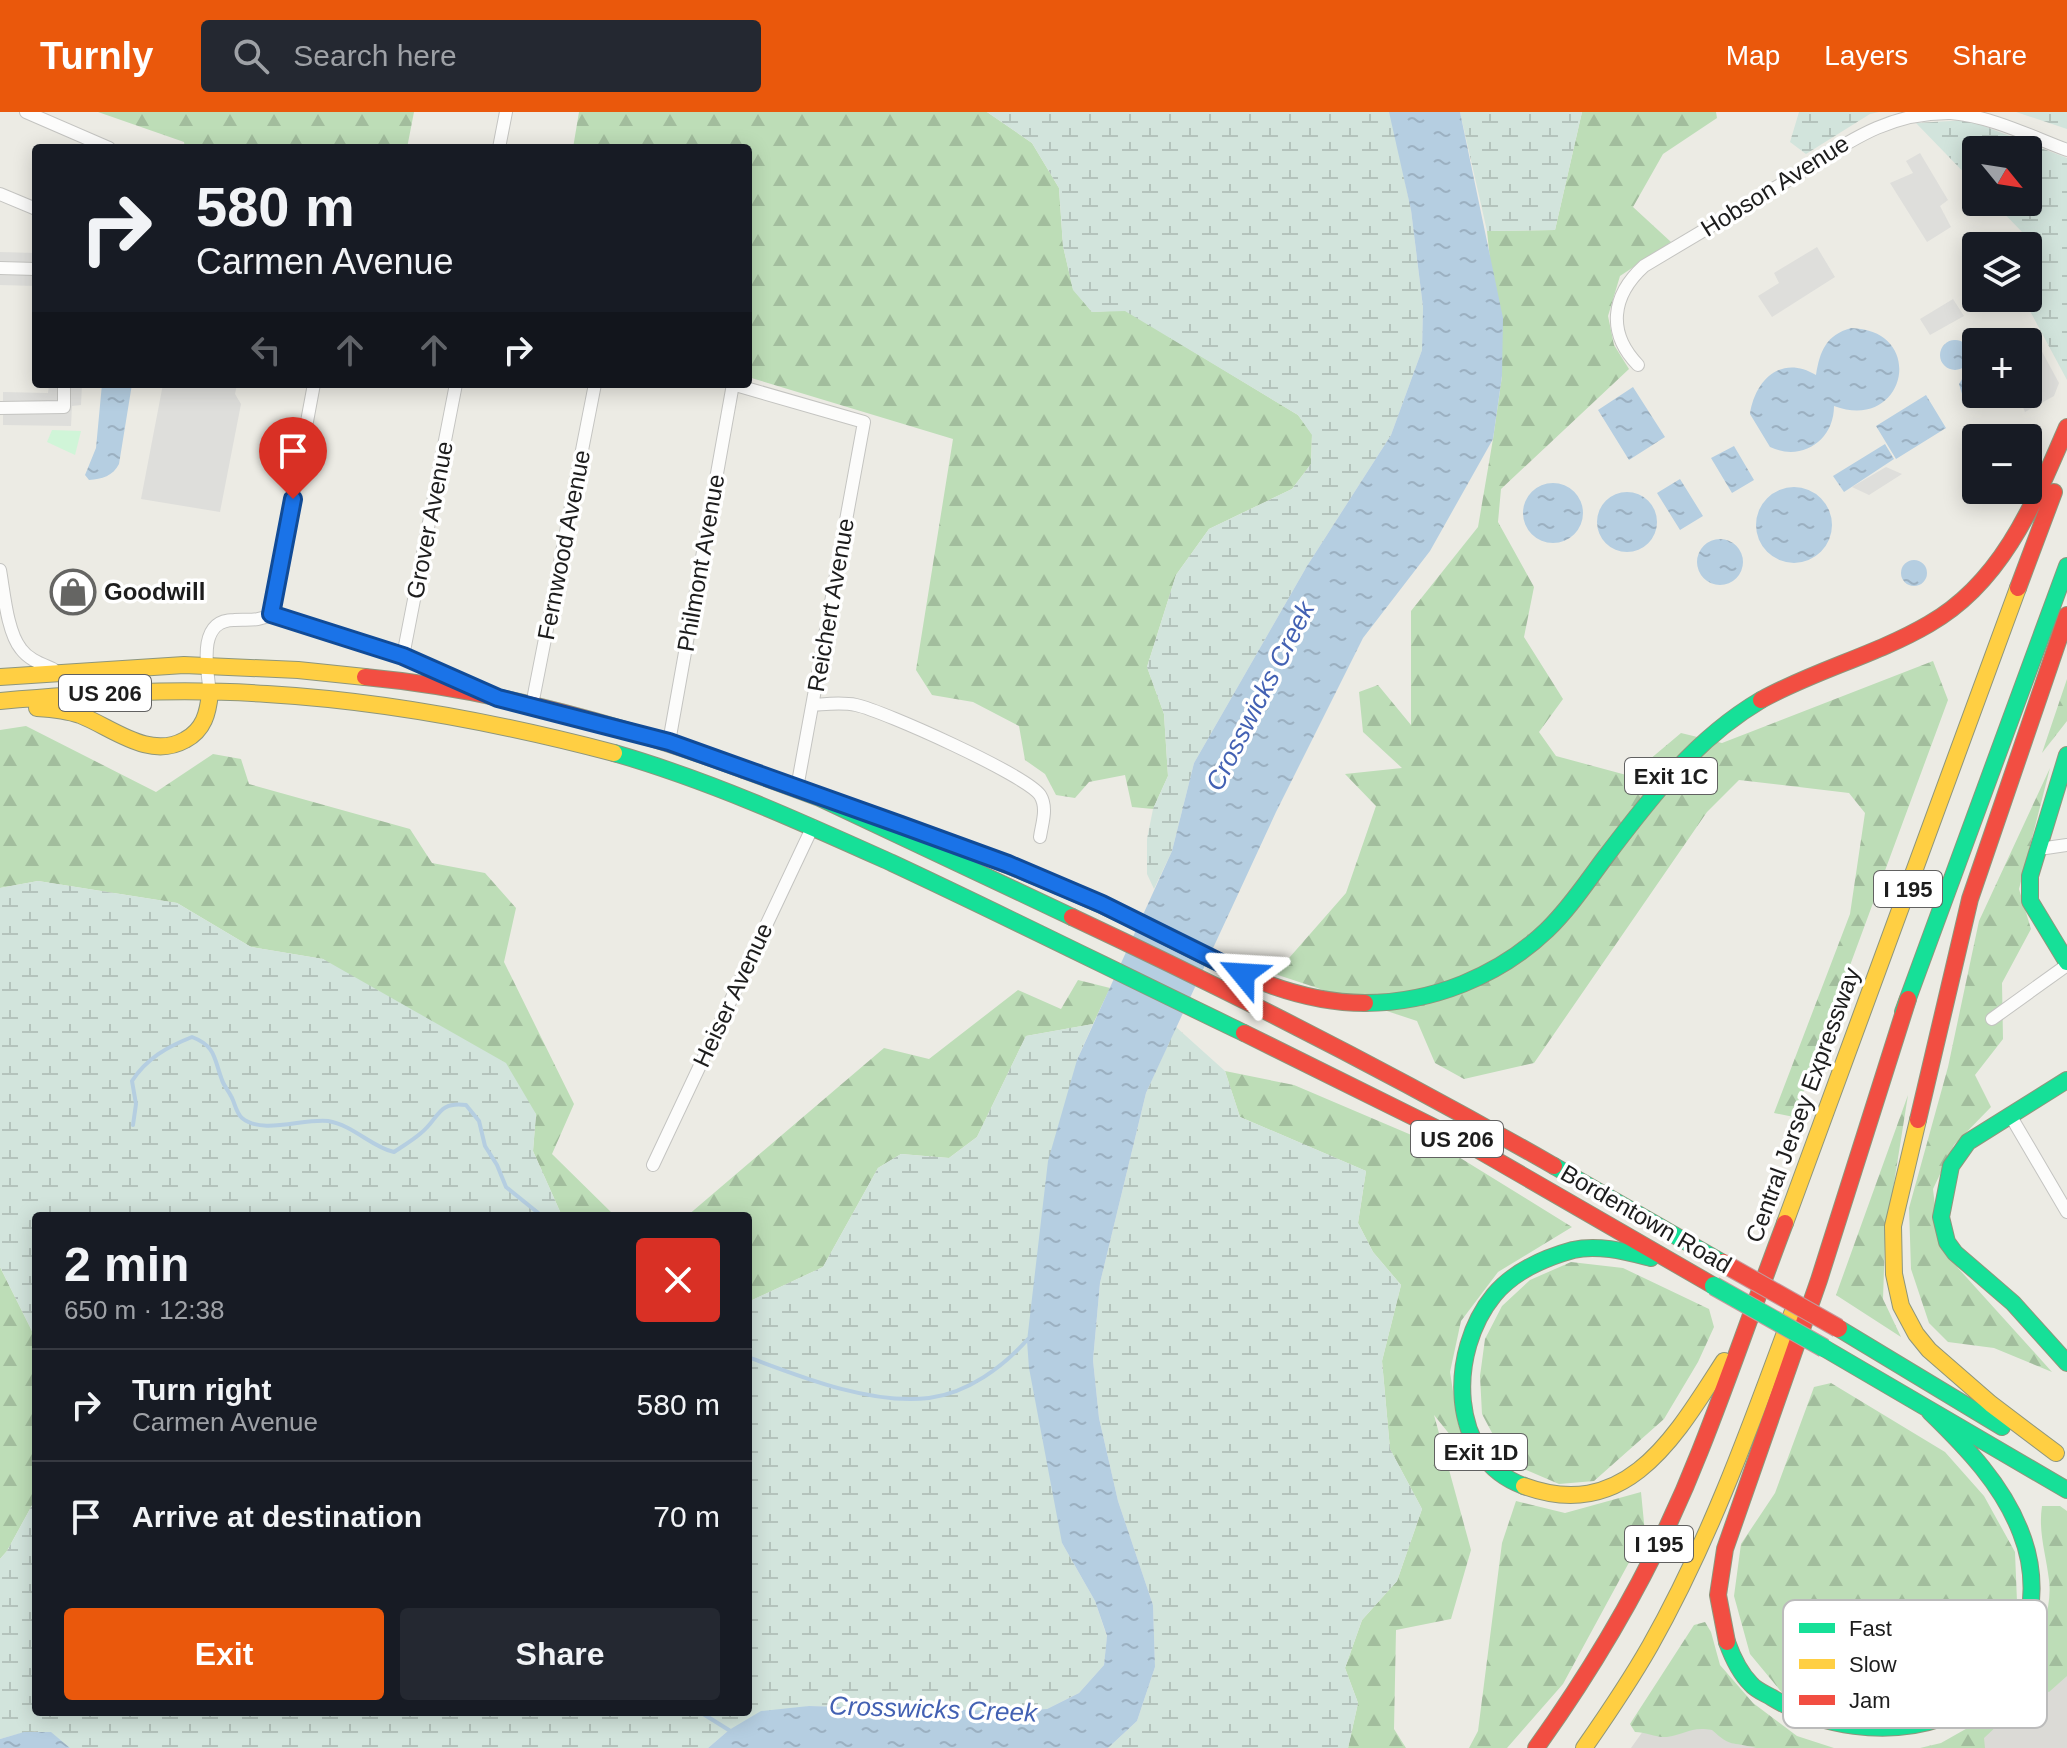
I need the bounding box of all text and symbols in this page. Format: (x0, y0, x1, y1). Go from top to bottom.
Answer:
search box (201, 20, 761, 92)
icon: search (229, 34, 273, 78)
text: Turnly (40, 35, 153, 77)
text: Search here (293, 39, 457, 72)
text: Map (1726, 40, 1780, 71)
text: Layers (1824, 40, 1908, 71)
text: Share (1952, 40, 2027, 71)
street label: Hobson Avenue (1696, 129, 1854, 242)
north arrow (1962, 136, 2042, 216)
map controls (1962, 136, 2042, 504)
text: 580 m (196, 175, 355, 238)
icon: right (64, 176, 168, 280)
button: layers (1962, 232, 2042, 312)
text: Carmen Avenue (196, 241, 454, 282)
icon: left (244, 328, 288, 372)
icon: ahead (328, 328, 372, 372)
icon: ahead (412, 328, 456, 372)
icon: right (496, 328, 540, 372)
button: + (1962, 328, 2042, 408)
pin (259, 417, 327, 499)
button: − (1962, 424, 2042, 504)
icon: arrive (271, 429, 315, 473)
street label: Grover Avenue (401, 439, 458, 601)
street label: Fernwood Avenue (532, 448, 595, 642)
street label: Philmont Avenue (672, 472, 729, 654)
street label: Reichert Avenue (802, 516, 859, 694)
shop icon: Goodwill (49, 568, 97, 616)
place label: Goodwill (104, 578, 205, 605)
water label: Crosswicks Creek (1199, 595, 1321, 795)
road number: US 206 (59, 675, 151, 711)
road number: Exit 1C (1625, 758, 1717, 794)
road number: I 195 (1874, 871, 1942, 907)
street label: Heiser Avenue (687, 919, 778, 1071)
position arrow (1201, 932, 1285, 1016)
street label: Central Jersey Expressway (1740, 964, 1865, 1246)
road number: US 206 (1411, 1121, 1503, 1157)
street label: Bordentown Road (1556, 1159, 1736, 1278)
text: 2 min (64, 1238, 189, 1291)
button: close (636, 1238, 720, 1322)
text: 650 m · 12:38 (64, 1295, 224, 1325)
text: Turn right (132, 1373, 271, 1406)
icon: right (64, 1383, 108, 1427)
text: 580 m (637, 1388, 720, 1421)
text: Carmen Avenue (132, 1407, 318, 1437)
road number: Exit 1D (1435, 1434, 1527, 1470)
icon: arrive (64, 1495, 108, 1539)
text: Arrive at destination (132, 1500, 422, 1533)
text: 70 m (653, 1500, 720, 1533)
road number: I 195 (1625, 1526, 1693, 1562)
legend (1783, 1600, 2047, 1728)
button: Exit (64, 1608, 384, 1700)
button: Share (400, 1608, 720, 1700)
text: Fast (1849, 1616, 1892, 1641)
text: Slow (1849, 1652, 1897, 1677)
text: Jam (1849, 1688, 1891, 1713)
water label: Crosswicks Creek (829, 1690, 1039, 1728)

